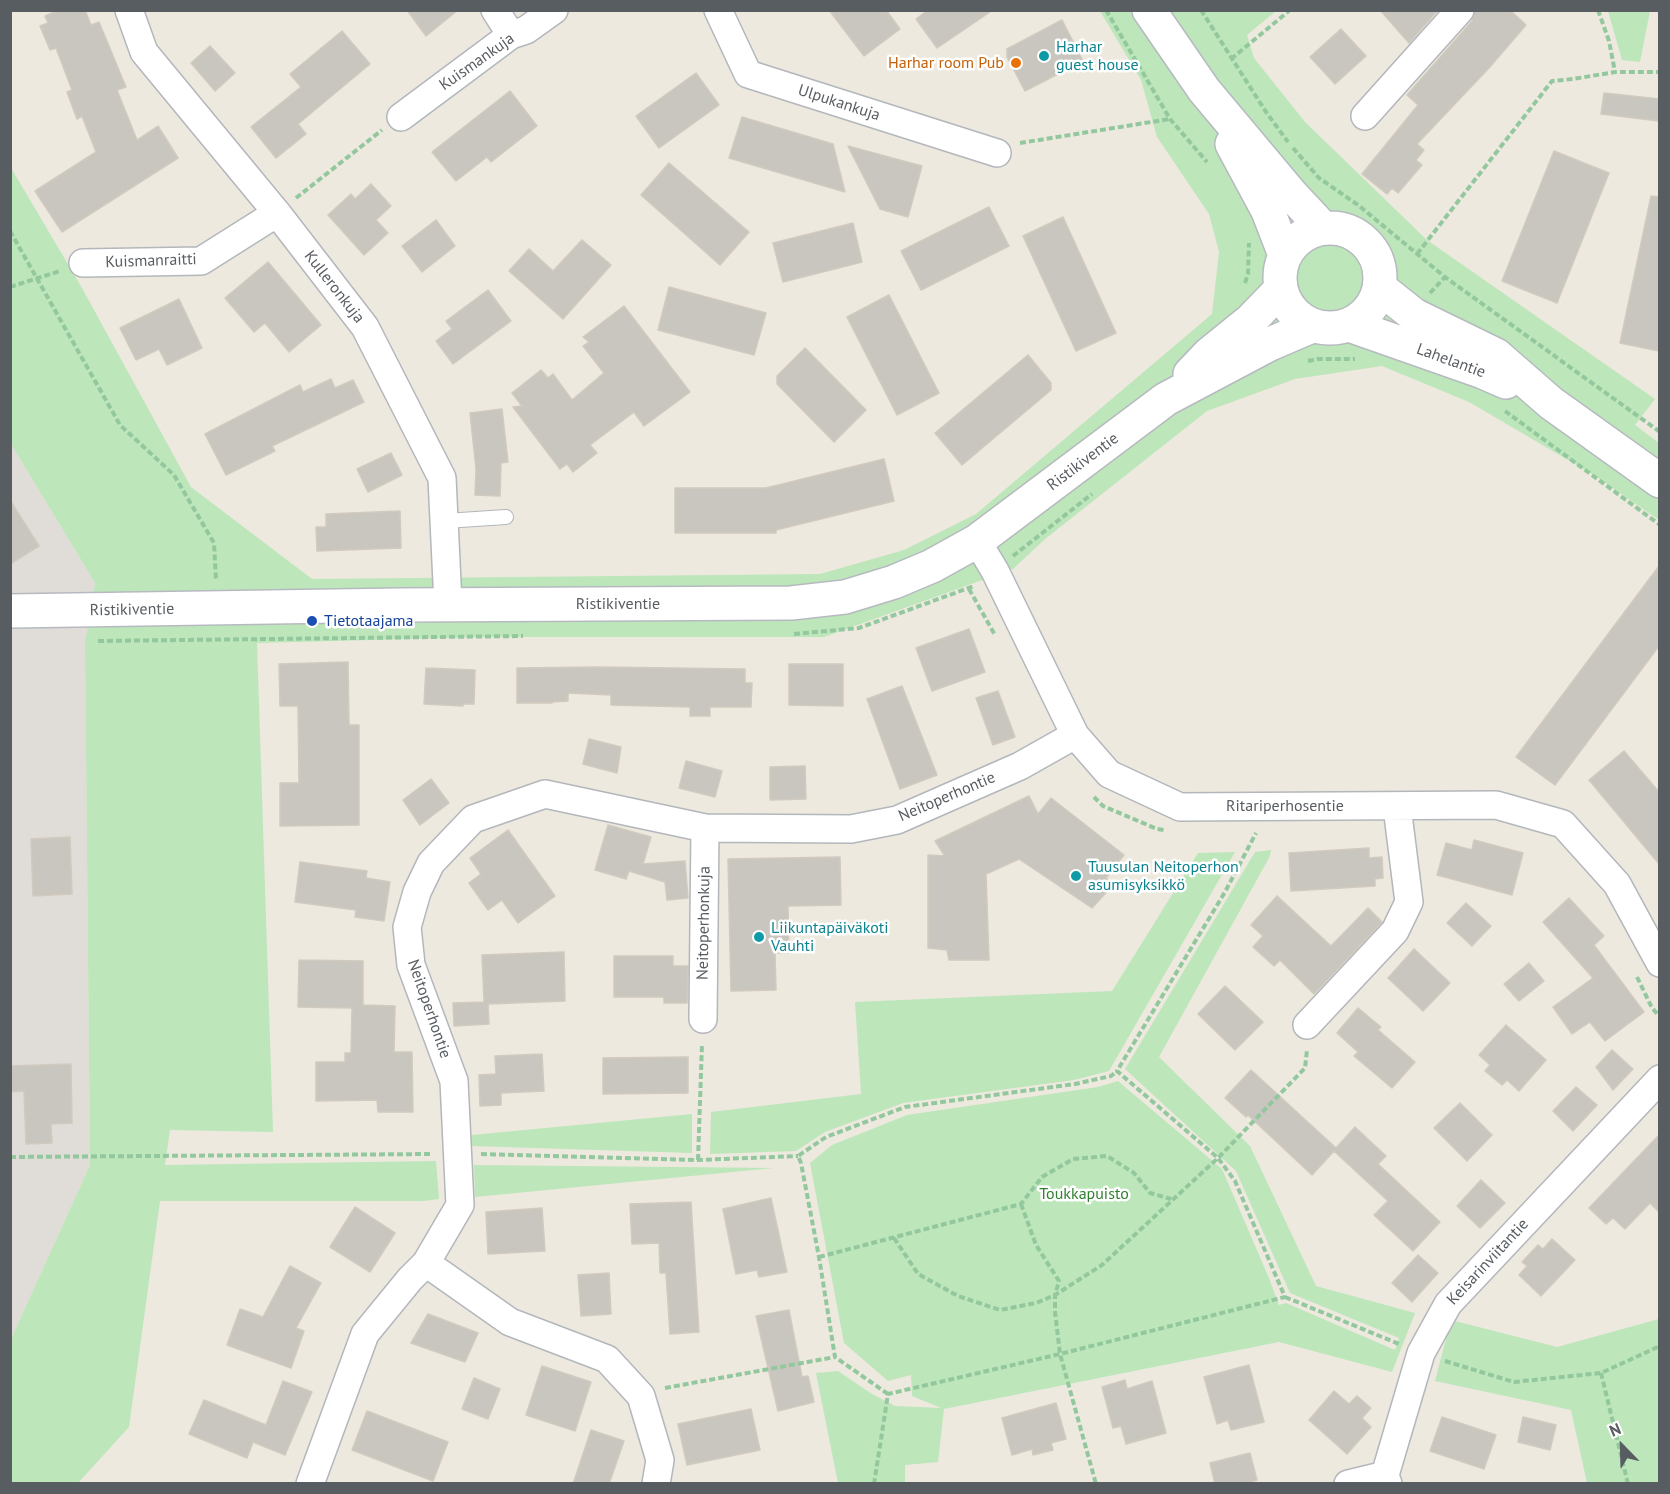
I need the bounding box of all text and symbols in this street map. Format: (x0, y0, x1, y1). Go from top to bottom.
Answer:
street label: Kuismankuja (436, 29, 518, 95)
place label: Harhar guest house (1056, 37, 1139, 75)
marker: Harhar guest house (1037, 49, 1051, 63)
place label: Harhar room Pub (888, 53, 1004, 73)
marker: Harhar room Pub (1009, 56, 1023, 70)
street label: Ulpukankuja (796, 81, 882, 125)
street label: Kulleronkuja (300, 247, 368, 327)
street label: Kuismanraitti (105, 250, 197, 272)
street label: Lahelantie (1414, 340, 1488, 382)
street label: Ristikiventie (1043, 429, 1123, 495)
street label: Ristikiventie (576, 594, 660, 614)
street label: Ristikiventie (90, 600, 174, 620)
place label: Tietotaajama (324, 611, 414, 631)
marker: Tietotaajama (305, 614, 319, 628)
street label: Neitoperhontie (896, 768, 998, 826)
street label: Ritariperhosentie (1226, 796, 1344, 816)
place label: Tuusulan Neitoperhon asumisyksikkö (1088, 857, 1239, 895)
street label: Neitoperhonkuja (693, 866, 715, 980)
marker: Tuusulan Neitoperhon asumisyksikkö (1069, 869, 1083, 883)
place label: Liikuntapäiväkoti Vauhti (771, 918, 889, 956)
marker: Liikuntapäiväkoti Vauhti (752, 930, 766, 944)
street label: Neitoperhontie (403, 957, 455, 1061)
park label: Toukkapuisto (1039, 1184, 1129, 1204)
street label: Keisarinviitantie (1443, 1215, 1533, 1309)
north arrow (1592, 1416, 1652, 1476)
text: N (1606, 1418, 1624, 1441)

